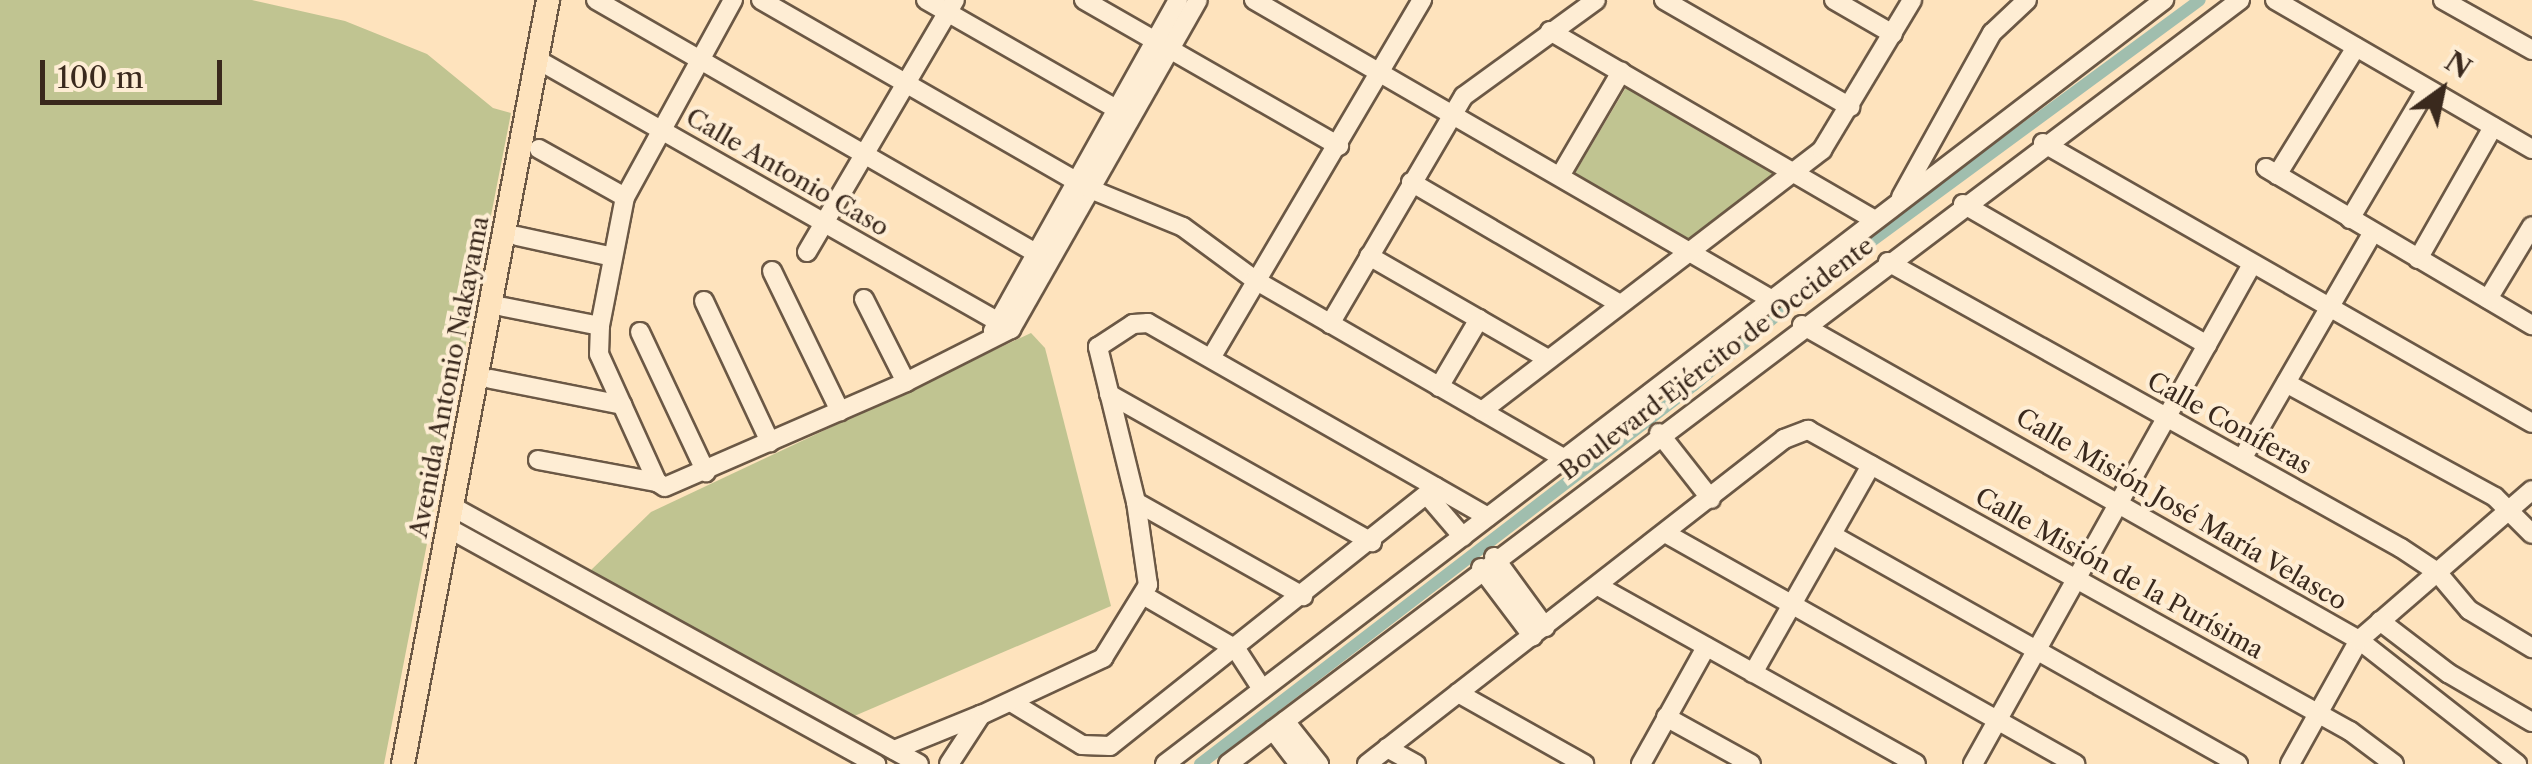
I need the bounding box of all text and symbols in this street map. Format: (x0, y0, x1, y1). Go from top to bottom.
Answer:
scale bar (45, 40, 228, 102)
north arrow (2392, 40, 2492, 140)
text: N (2439, 44, 2478, 86)
text: 100 m (57, 59, 144, 96)
street label: Calle Antonio Caso (680, 102, 894, 244)
street label: Avenida Antonio Nakayama (404, 213, 496, 541)
street label: Boulevard Ejército de Occidente (1554, 231, 1880, 487)
street label: Calle Coníferas (2142, 367, 2316, 481)
street label: Calle Misión José María Velasco (2010, 402, 2352, 618)
street label: Calle Misión de la Purísima (1970, 482, 2268, 666)

